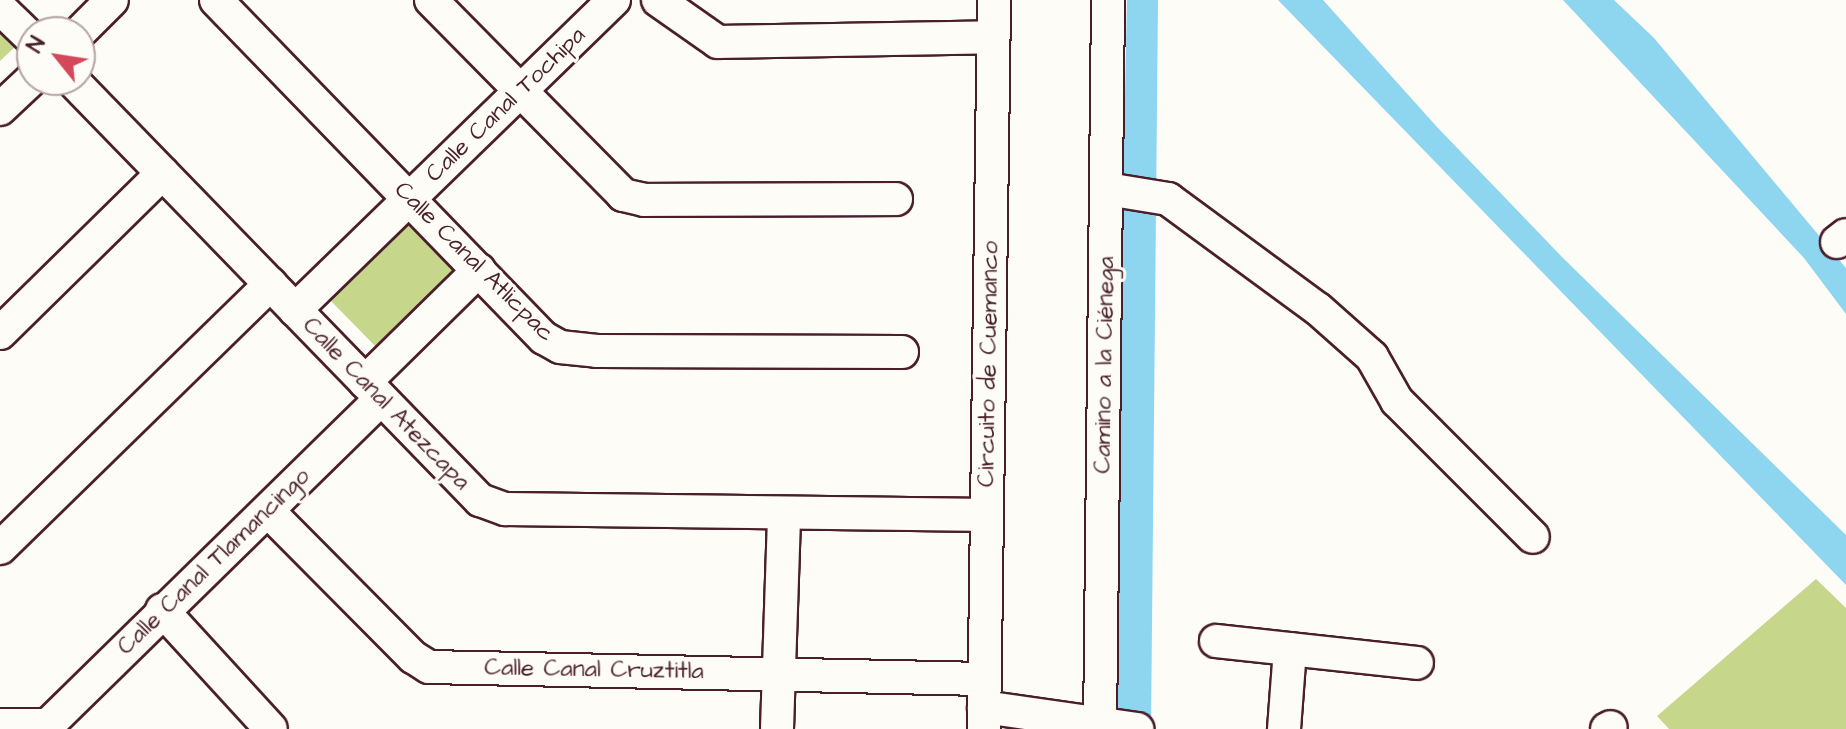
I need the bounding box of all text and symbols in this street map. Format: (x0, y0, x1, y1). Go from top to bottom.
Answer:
north arrow (16, 16, 96, 96)
street label: Calle Canal Tochipa (420, 21, 592, 189)
text: N (20, 31, 53, 58)
street label: Calle Canal Atlicpac (388, 176, 560, 348)
street label: Circuito de Cuemanco (972, 241, 1006, 487)
street label: Camino a la Ciénega (1089, 256, 1121, 474)
street label: Calle Canal Atezcapa (296, 312, 476, 496)
street label: Calle Canal Tlamancingo (112, 462, 316, 662)
street label: Calle Canal Cruztitla (484, 654, 704, 686)

